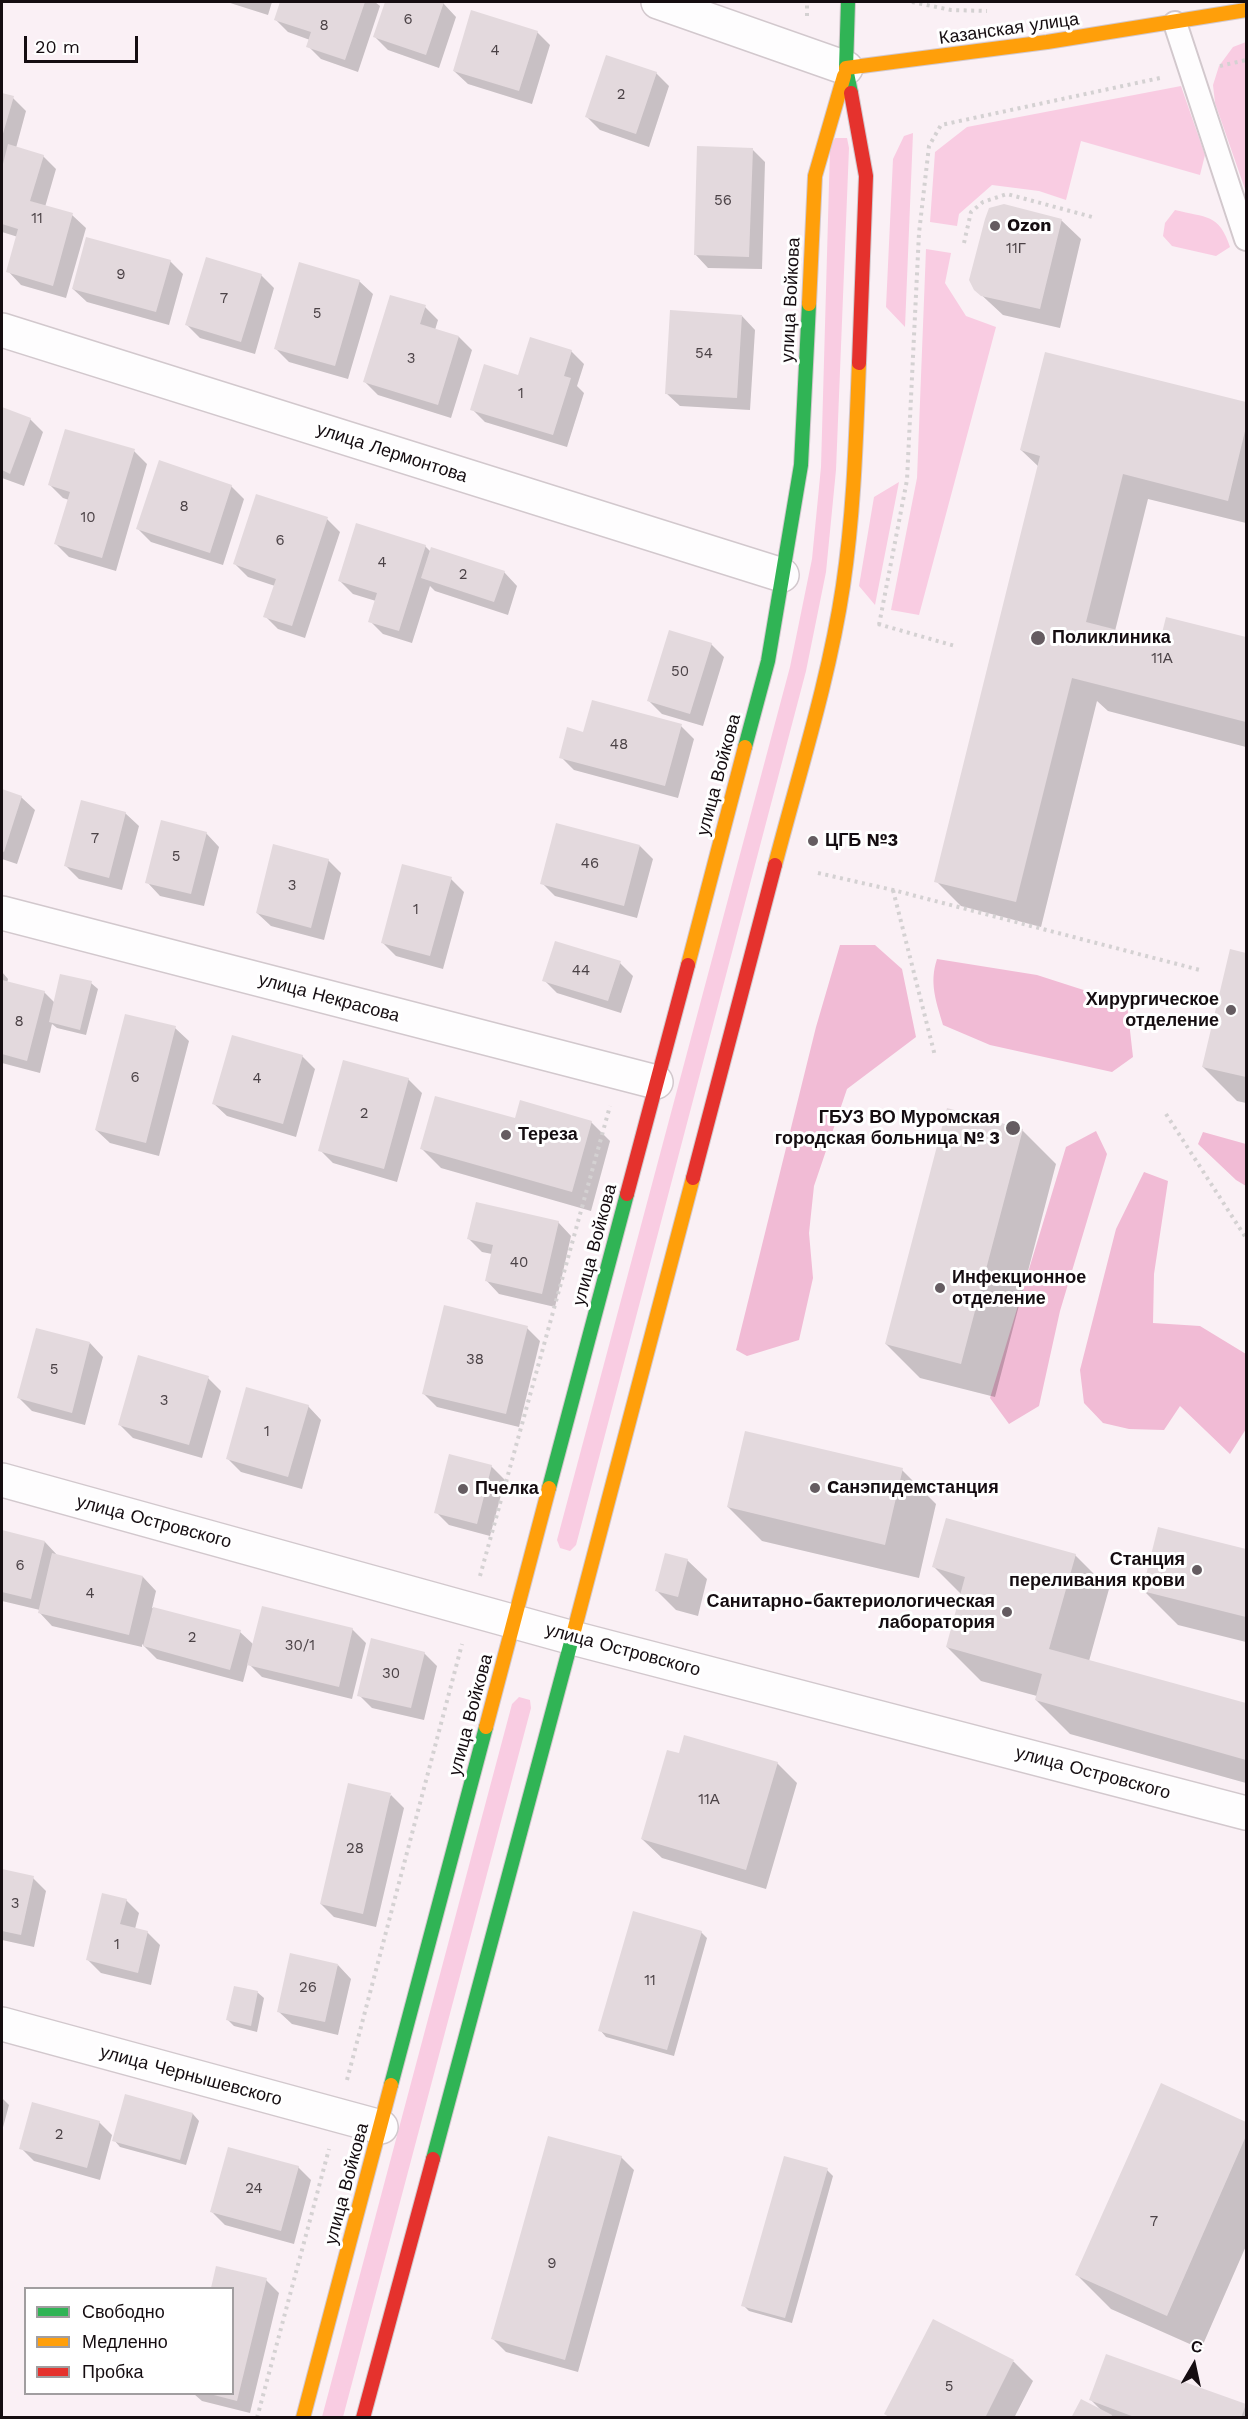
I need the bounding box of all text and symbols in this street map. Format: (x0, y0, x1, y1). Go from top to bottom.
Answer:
street label: Казанская улица (938, 8, 1080, 50)
house number: 6 (403, 11, 413, 29)
house number: 8 (319, 17, 329, 35)
scale bar (27, 24, 141, 62)
text: 20 m (35, 36, 80, 57)
house number: 4 (490, 42, 500, 60)
house number: 2 (617, 86, 625, 104)
house number: 56 (714, 192, 732, 210)
house number: 11 (31, 210, 43, 228)
place label: Ozon (1007, 215, 1051, 237)
marker: Ozon (988, 219, 1002, 233)
street label: улица Войкова (777, 237, 805, 363)
house number: 11Г (1006, 240, 1026, 258)
house number: 9 (116, 266, 126, 284)
house number: 7 (220, 290, 228, 308)
house number: 5 (313, 305, 321, 323)
house number: 54 (695, 345, 713, 363)
house number: 3 (407, 350, 415, 368)
house number: 1 (518, 385, 524, 403)
street label: улица Лермонтова (314, 418, 470, 488)
house number: 8 (179, 498, 189, 516)
house number: 10 (80, 509, 96, 527)
house number: 6 (275, 532, 285, 550)
house number: 4 (377, 554, 387, 572)
house number: 2 (459, 566, 467, 584)
place label: Поликлиника (1052, 627, 1171, 649)
marker: Поликлиника (1029, 629, 1047, 647)
house number: 11А (1151, 650, 1173, 668)
house number: 50 (671, 663, 689, 681)
street label: улица Войкова (692, 712, 746, 838)
house number: 48 (610, 736, 628, 754)
house number: 7 (91, 830, 99, 848)
place label: ЦГБ №3 (825, 830, 898, 852)
marker: ЦГБ №3 (806, 834, 820, 848)
house number: 5 (172, 848, 180, 866)
house number: 46 (581, 855, 599, 873)
house number: 3 (288, 877, 296, 895)
house number: 1 (413, 901, 419, 919)
house number: 44 (572, 962, 590, 980)
street label: улица Некрасова (256, 969, 402, 1027)
place label: Хирургическое отделение (1086, 989, 1219, 1032)
marker: Хирургическое отделение (1224, 1003, 1238, 1017)
house number: 8 (14, 1013, 24, 1031)
house number: 6 (130, 1069, 140, 1087)
house number: 4 (252, 1070, 262, 1088)
house number: 2 (360, 1105, 368, 1123)
place label: ГБУЗ ВО Муромская городская больница № 3 (775, 1107, 1000, 1150)
marker: ГБУЗ ВО Муромская городская больница № 3 (1004, 1119, 1022, 1137)
place label: Тереза (518, 1124, 578, 1146)
marker: Тереза (499, 1128, 513, 1142)
street label: улица Войкова (568, 1182, 622, 1308)
house number: 40 (510, 1254, 528, 1272)
place label: Инфекционное отделение (952, 1267, 1086, 1310)
marker: Инфекционное отделение (933, 1281, 947, 1295)
house number: 38 (466, 1351, 484, 1369)
house number: 5 (50, 1361, 58, 1379)
house number: 3 (160, 1392, 168, 1410)
house number: 1 (264, 1423, 270, 1441)
place label: Cанэпидемстанция (827, 1477, 999, 1499)
place label: Пчелка (475, 1478, 539, 1500)
marker: Cанэпидемстанция (808, 1481, 822, 1495)
marker: Пчелка (456, 1482, 470, 1496)
street label: улица Островского (74, 1491, 234, 1553)
place label: Станция переливания крови (1009, 1549, 1185, 1592)
house number: 6 (15, 1557, 25, 1575)
marker: Станция переливания крови (1190, 1563, 1204, 1577)
house number: 4 (85, 1585, 95, 1603)
place label: Санитарно-бактериологическая лаборатория (707, 1591, 995, 1634)
marker: Санитарно-бактериологическая лаборатория (1000, 1605, 1014, 1619)
street label: улица Островского (543, 1619, 703, 1681)
house number: 2 (188, 1629, 196, 1647)
house number: 30/1 (285, 1637, 315, 1655)
street label: улица Войкова (444, 1652, 498, 1778)
house number: 30 (382, 1665, 400, 1683)
street label: улица Островского (1013, 1742, 1173, 1804)
house number: 11А (698, 1791, 720, 1809)
house number: 28 (346, 1840, 364, 1858)
house number: 3 (11, 1895, 19, 1913)
house number: 1 (114, 1936, 120, 1954)
house number: 11 (644, 1972, 656, 1990)
house number: 26 (299, 1979, 317, 1997)
street label: улица Чернышевского (98, 2041, 284, 2111)
street label: улица Войкова (320, 2121, 374, 2247)
house number: 2 (55, 2126, 63, 2144)
house number: 24 (245, 2180, 263, 2198)
house number: 7 (1150, 2213, 1158, 2231)
house number: 9 (547, 2255, 557, 2273)
legend (24, 2287, 234, 2395)
text: Свободно (82, 2301, 165, 2322)
text: Медленно (82, 2331, 168, 2352)
north arrow (1164, 2335, 1224, 2395)
text: С (1190, 2336, 1204, 2357)
text: Пробка (82, 2361, 144, 2382)
house number: 5 (945, 2378, 953, 2396)

